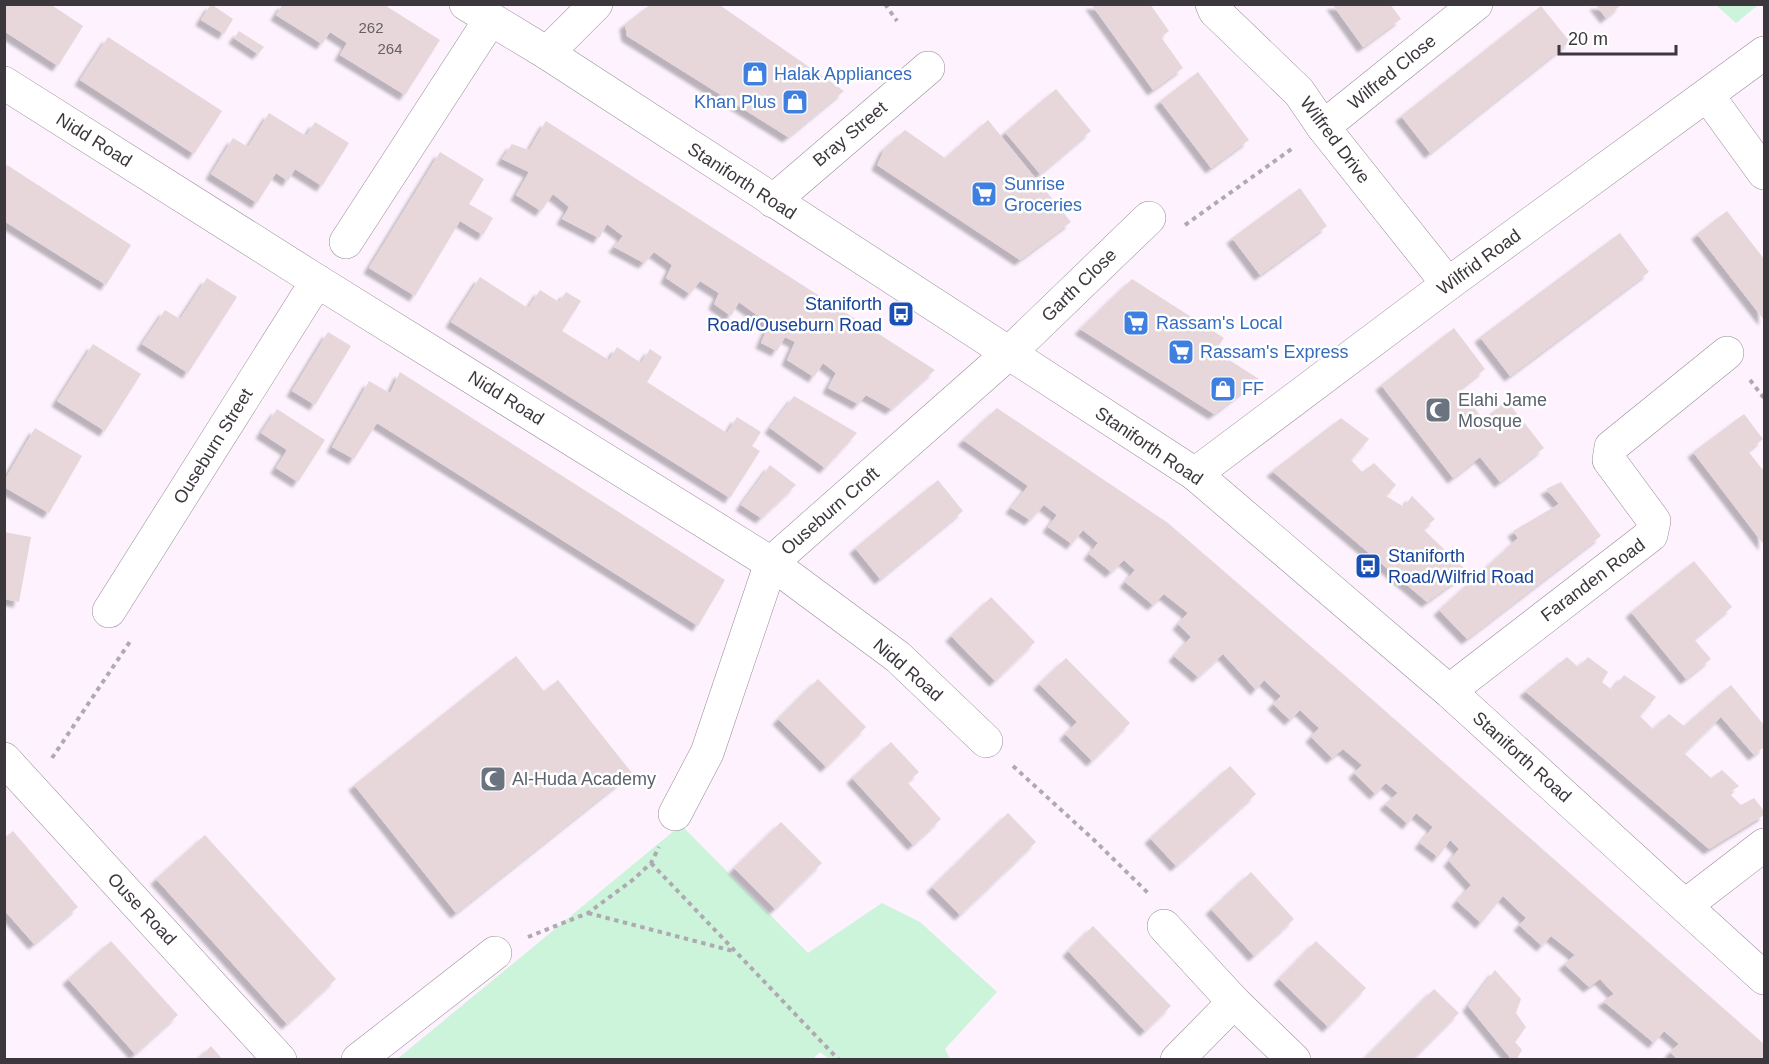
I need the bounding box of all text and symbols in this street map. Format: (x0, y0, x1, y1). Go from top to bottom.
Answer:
scale bar (1559, 18, 1676, 56)
house number: 262 (358, 19, 384, 36)
text: 20 m (1568, 29, 1608, 49)
street label: Wilfred Close (1344, 31, 1440, 113)
house number: 264 (377, 40, 403, 57)
shop icon: Halak Appliances (740, 59, 770, 89)
place label: Halak Appliances (774, 64, 912, 84)
shop icon: Khan Plus (780, 87, 810, 117)
place label: Khan Plus (694, 92, 776, 112)
street label: Wilfred Drive (1296, 93, 1374, 187)
street label: Bray Street (809, 97, 891, 171)
street label: Nidd Road (53, 109, 135, 171)
street label: Staniforth Road (684, 139, 800, 223)
place label: Sunrise Groceries (1004, 174, 1082, 215)
supermarket icon: Sunrise Groceries (969, 179, 999, 209)
street label: Wilfrid Road (1433, 225, 1525, 299)
street label: Garth Close (1038, 244, 1120, 326)
place label: Staniforth Road/Ouseburn Road (707, 294, 882, 335)
bus stop icon: Staniforth Road/Ouseburn Road (886, 299, 916, 329)
supermarket icon: Rassam's Local (1121, 308, 1151, 338)
place label: Rassam's Local (1156, 313, 1282, 333)
supermarket icon: Rassam's Express (1166, 337, 1196, 367)
place label: Rassam's Express (1200, 342, 1348, 362)
street label: Nidd Road (465, 367, 547, 429)
shop icon: FF (1208, 374, 1238, 404)
place label: FF (1242, 379, 1264, 399)
street label: Ouseburn Street (170, 385, 256, 507)
place label: Elahi Jame Mosque (1458, 390, 1547, 431)
mosque icon: Elahi Jame Mosque (1423, 395, 1453, 425)
street label: Staniforth Road (1092, 403, 1206, 489)
street label: Ouseburn Croft (777, 463, 883, 559)
street label: Faranden Road (1537, 534, 1649, 626)
place label: Staniforth Road/Wilfrid Road (1388, 546, 1534, 587)
bus stop icon: Staniforth Road/Wilfrid Road (1353, 551, 1383, 581)
street label: Nidd Road (869, 635, 947, 705)
street label: Staniforth Road (1469, 708, 1575, 806)
mosque icon: Al-Huda Academy (478, 764, 508, 794)
place label: Al-Huda Academy (512, 769, 656, 789)
street label: Ouse Road (104, 869, 180, 949)

